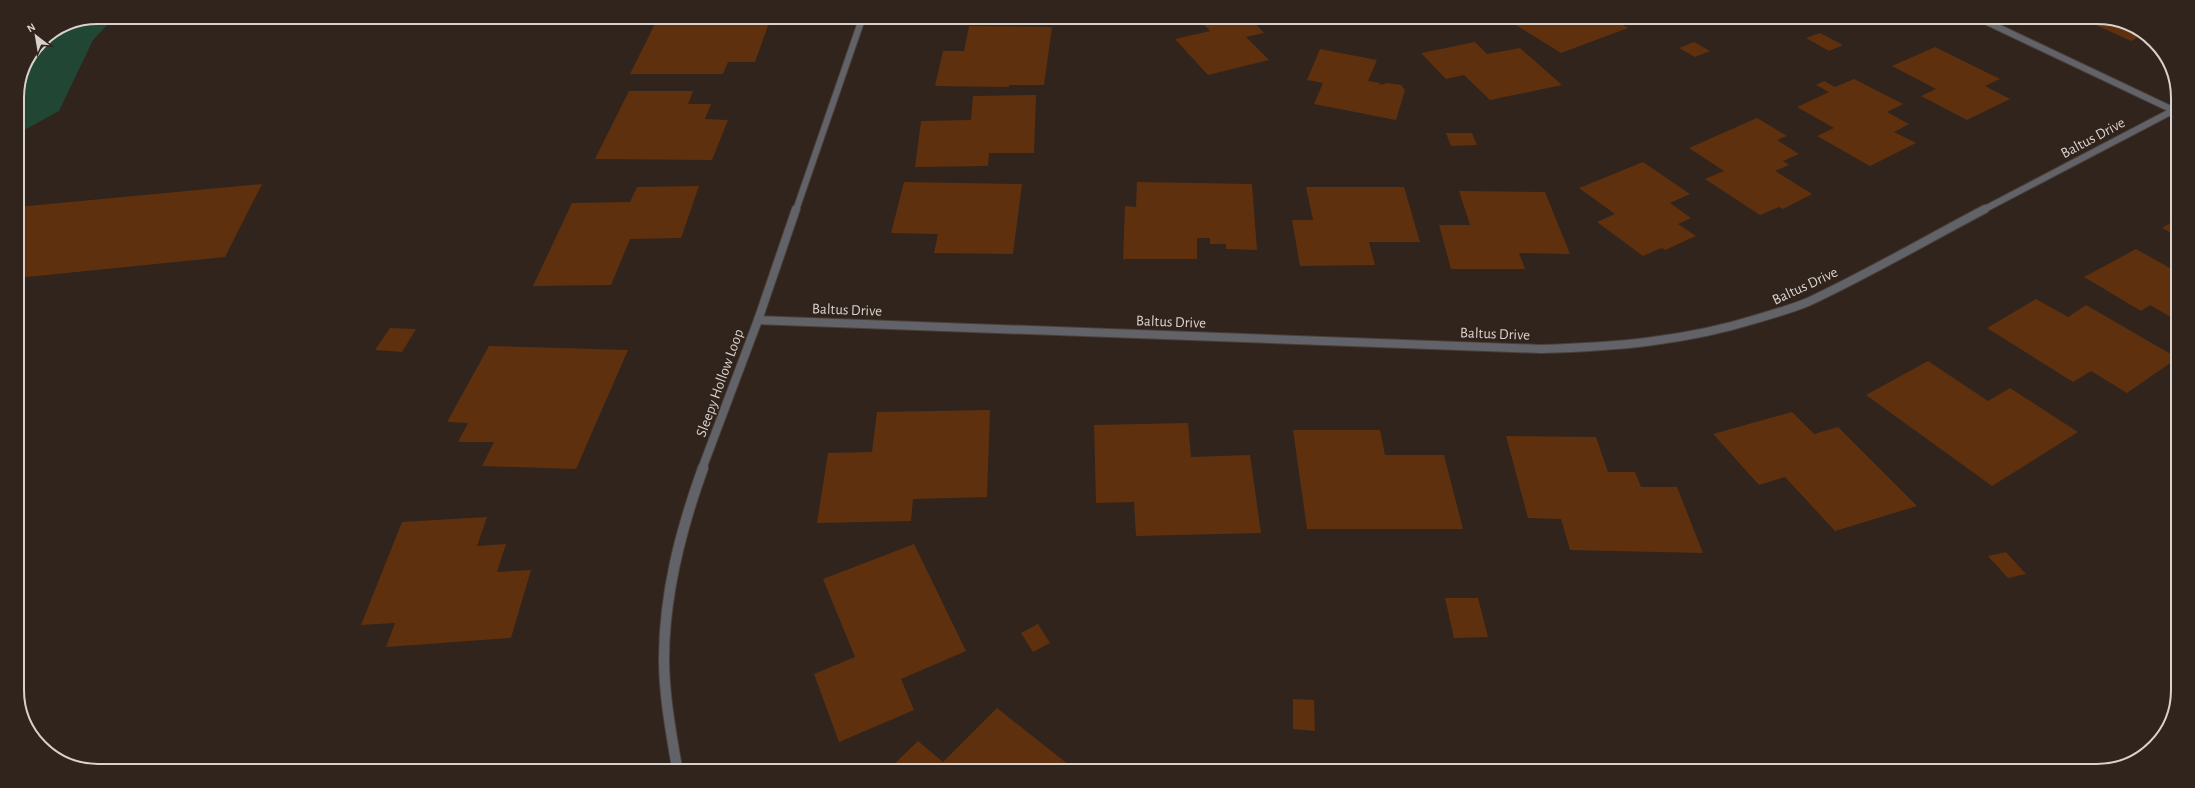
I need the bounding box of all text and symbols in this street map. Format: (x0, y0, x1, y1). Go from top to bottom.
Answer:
north arrow (16, 16, 56, 56)
text: N (25, 21, 37, 35)
street label: Baltus Drive (2058, 115, 2128, 161)
street label: Baltus Drive (1770, 264, 1840, 308)
street label: Baltus Drive (812, 301, 882, 319)
street label: Baltus Drive (1136, 313, 1206, 331)
street label: Baltus Drive (1460, 325, 1530, 343)
street label: Sleepy Hollow Loop (694, 327, 746, 439)

